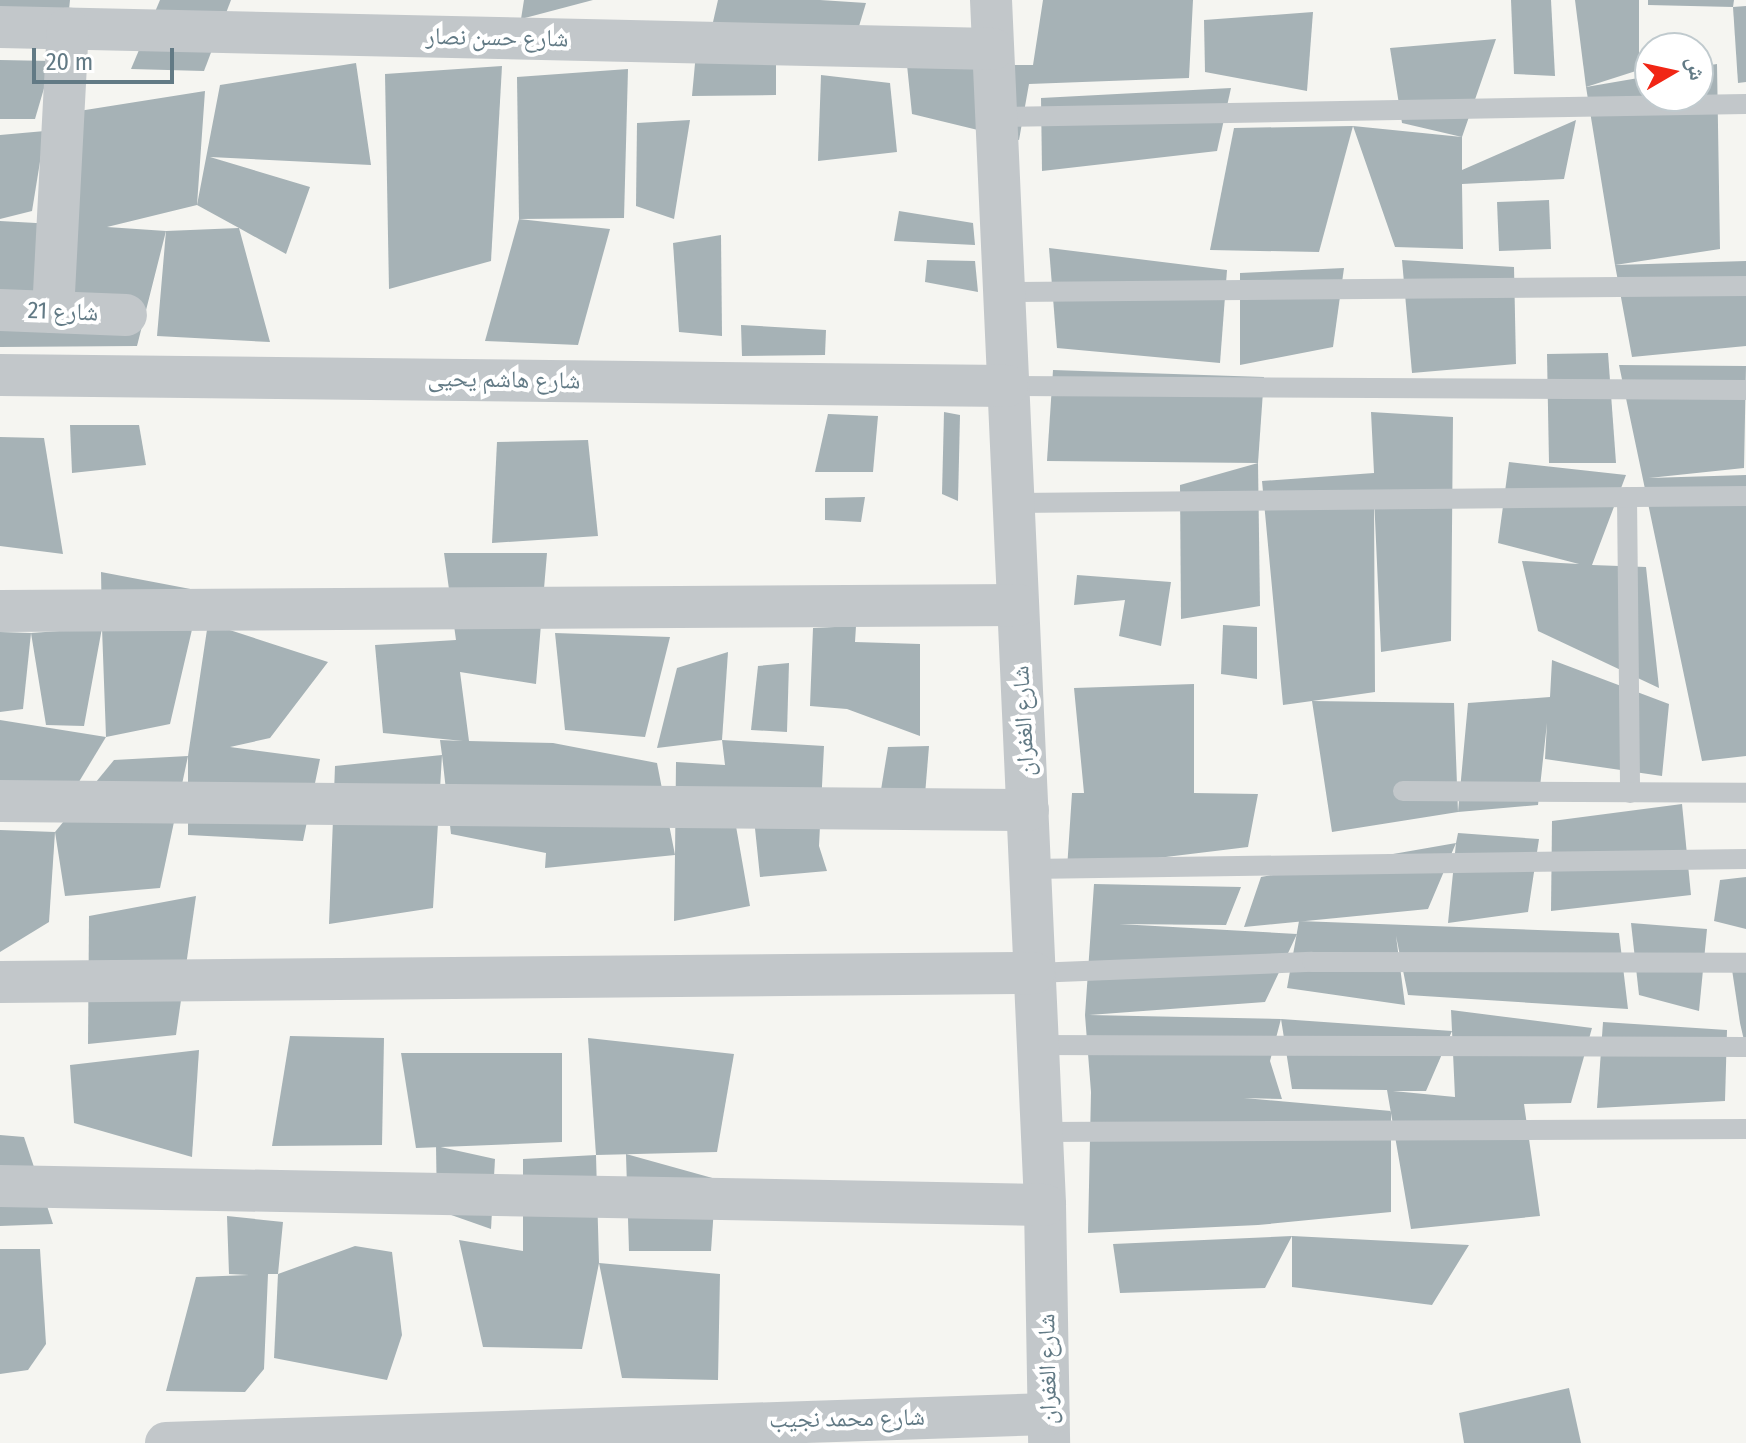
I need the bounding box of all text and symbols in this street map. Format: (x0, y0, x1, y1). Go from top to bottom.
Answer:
street label: شارع حسن نصار (425, 22, 569, 54)
scale bar (36, 32, 178, 82)
north arrow (1634, 32, 1714, 112)
text: 20 m (46, 48, 93, 76)
text: ش (1681, 55, 1711, 82)
street label: شارع 21 (27, 296, 99, 328)
street label: شارع هاشم يحيى (427, 364, 581, 396)
street label: شارع الغفران (1007, 665, 1041, 777)
street label: شارع الغفران (1033, 1313, 1063, 1425)
street label: شارع محمد نجيب (769, 1403, 925, 1435)

